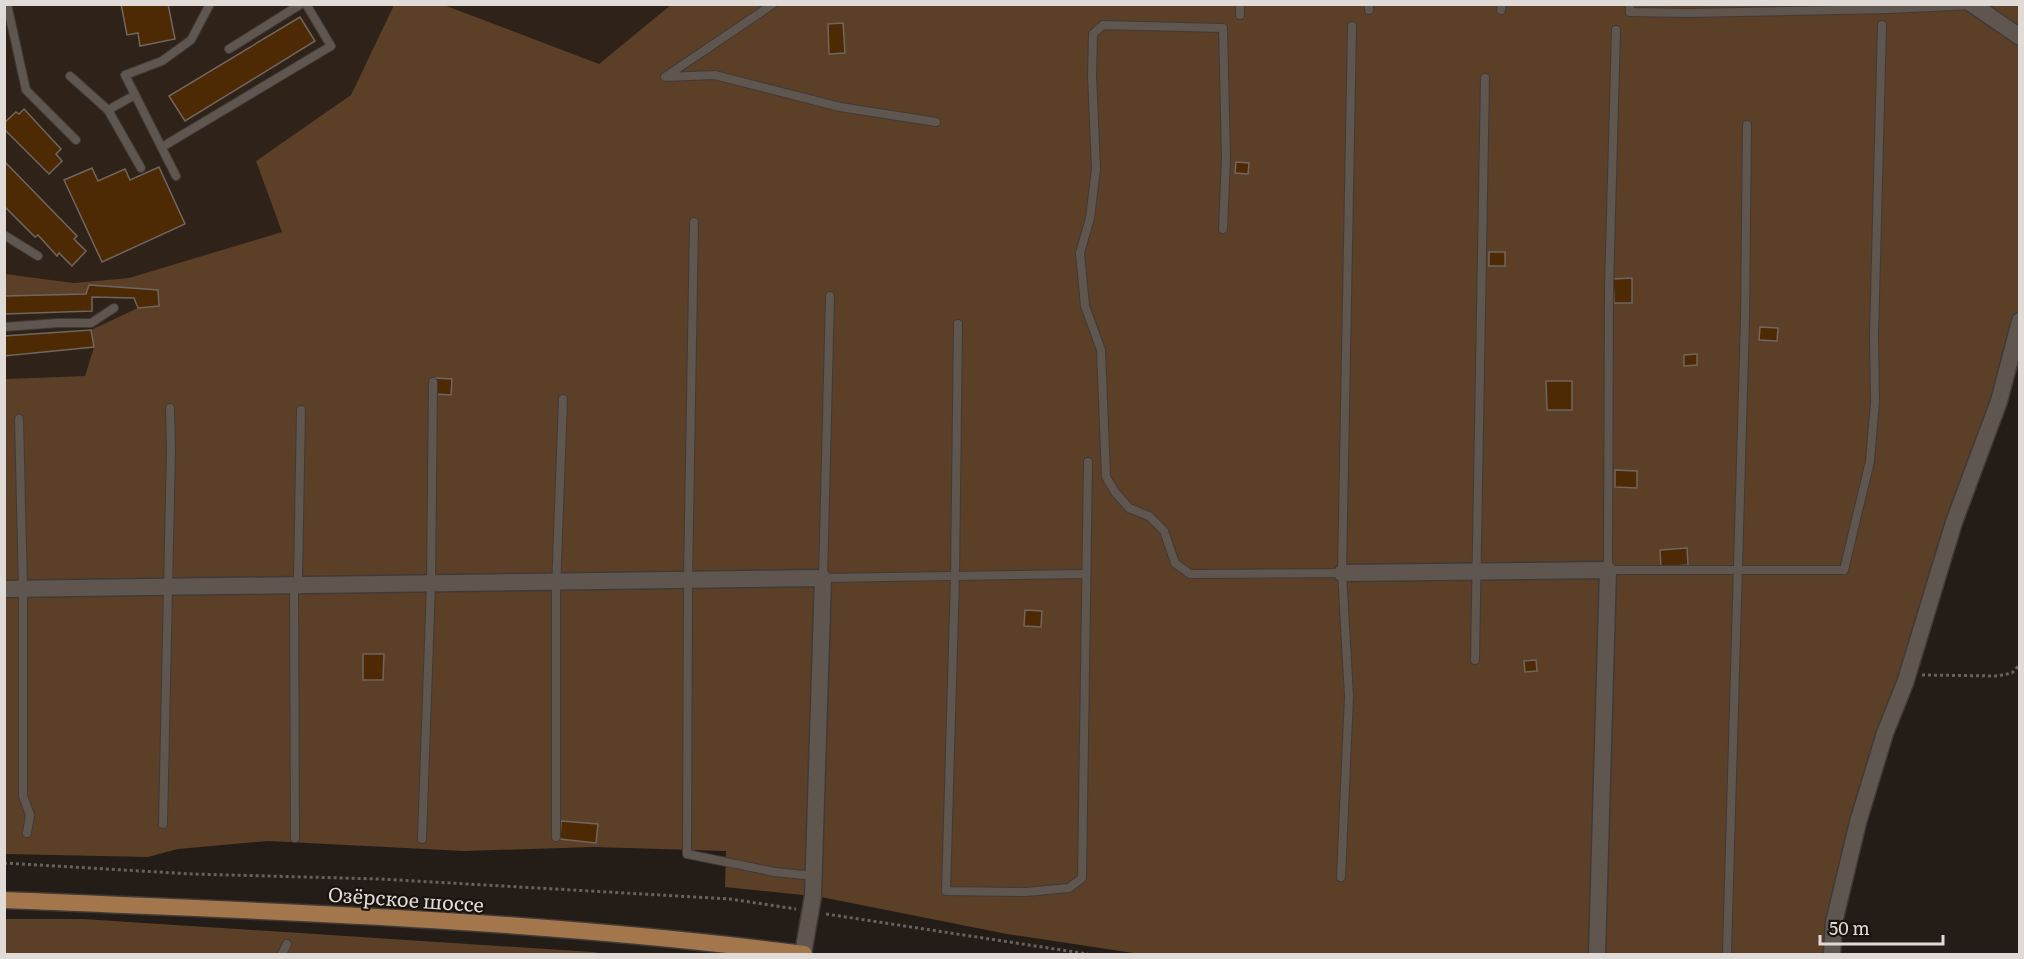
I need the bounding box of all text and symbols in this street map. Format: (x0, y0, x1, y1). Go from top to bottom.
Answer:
street label: Озёрское шоссе (327, 878, 485, 918)
scale bar (1820, 908, 1943, 946)
text: 50 m (1829, 914, 1870, 941)

